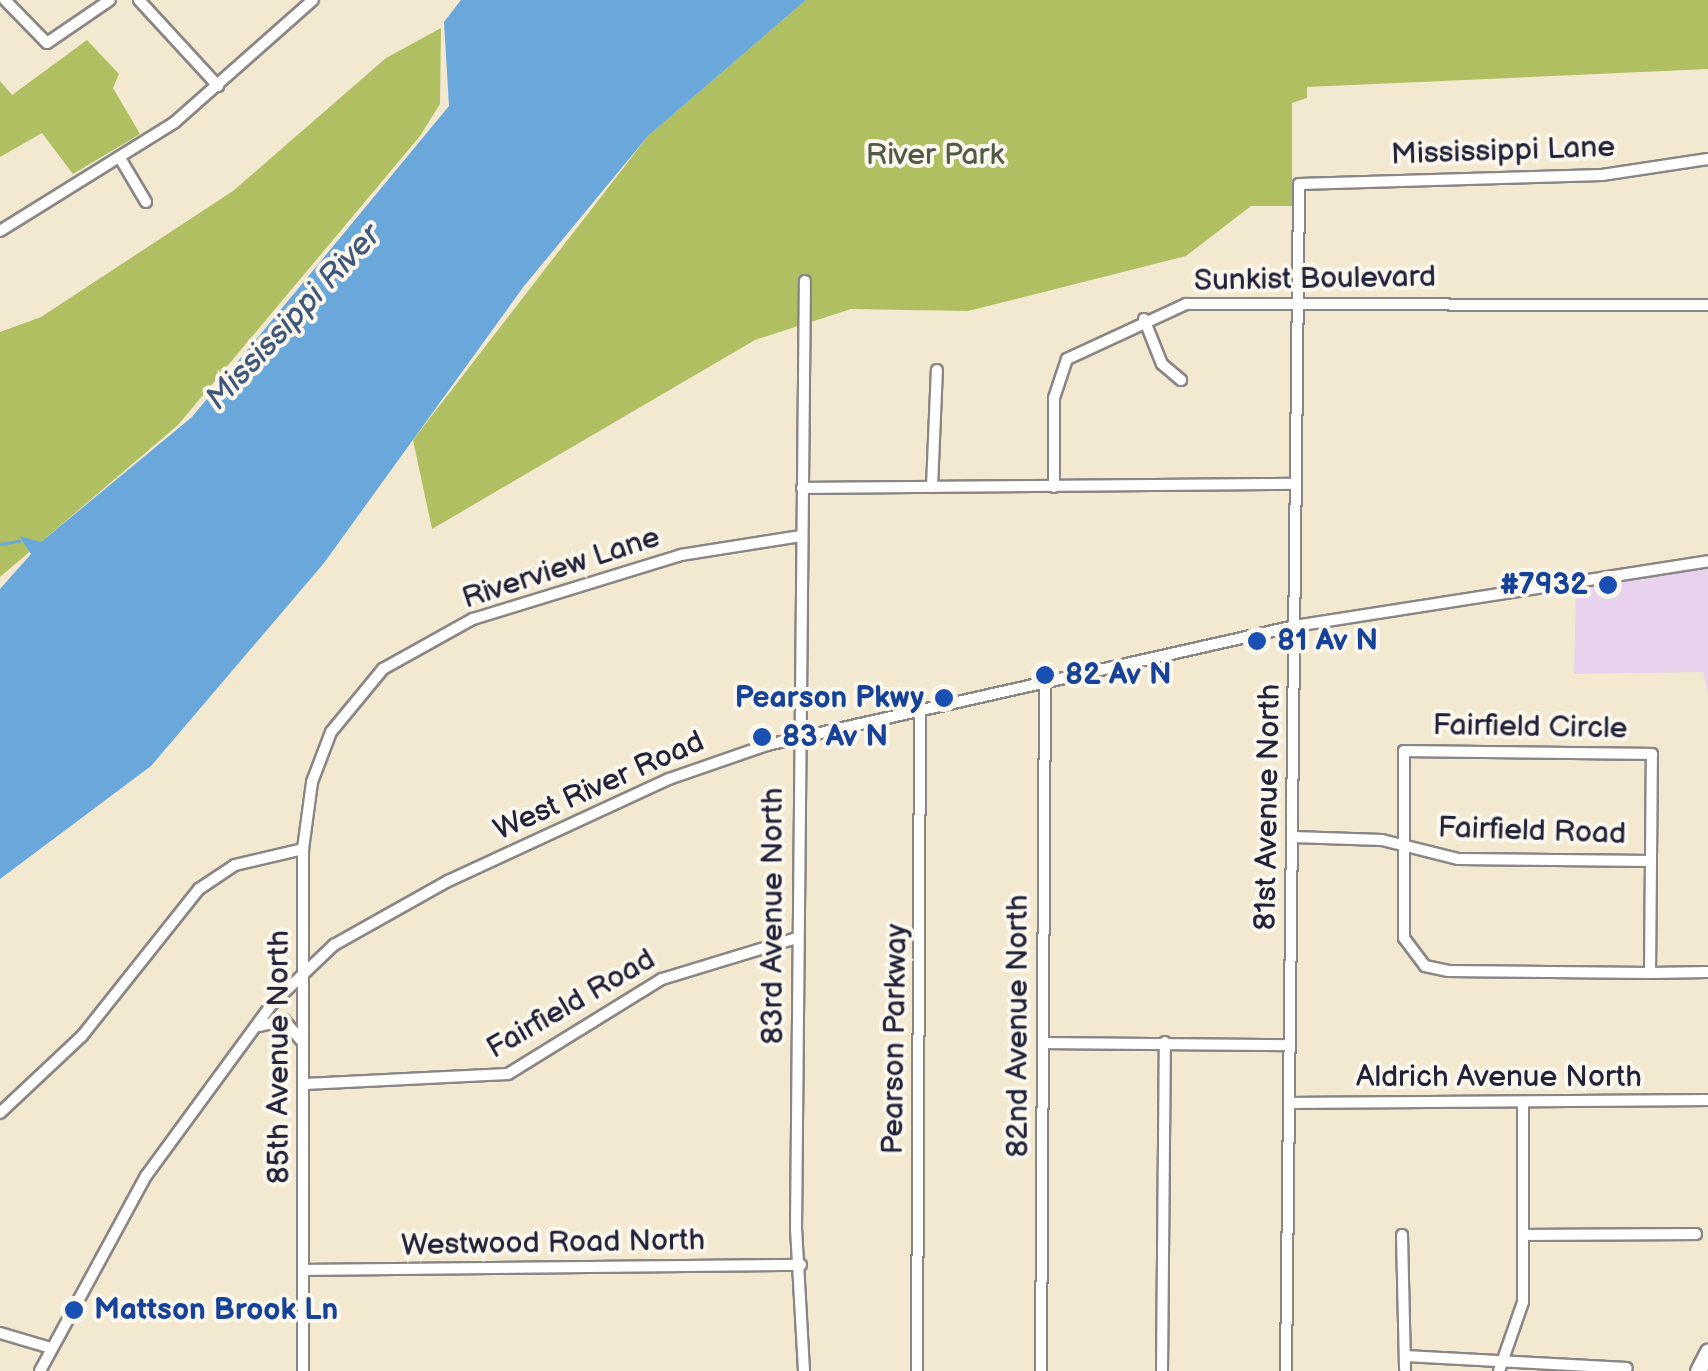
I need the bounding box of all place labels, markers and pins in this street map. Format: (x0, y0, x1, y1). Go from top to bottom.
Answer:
place label: #7932 (1499, 567, 1588, 603)
marker: #7932 (1597, 574, 1619, 596)
place label: 81 Av N (1277, 623, 1378, 659)
marker: 81 Av N (1246, 630, 1268, 652)
place label: 82 Av N (1065, 657, 1171, 693)
marker: 82 Av N (1034, 664, 1056, 686)
place label: Pearson Pkwy (735, 680, 924, 716)
marker: Pearson Pkwy (933, 687, 955, 709)
place label: 83 Av N (782, 719, 888, 755)
marker: 83 Av N (751, 726, 773, 748)
place label: Mattson Brook Ln (94, 1292, 338, 1328)
marker: Mattson Brook Ln (63, 1299, 85, 1321)

